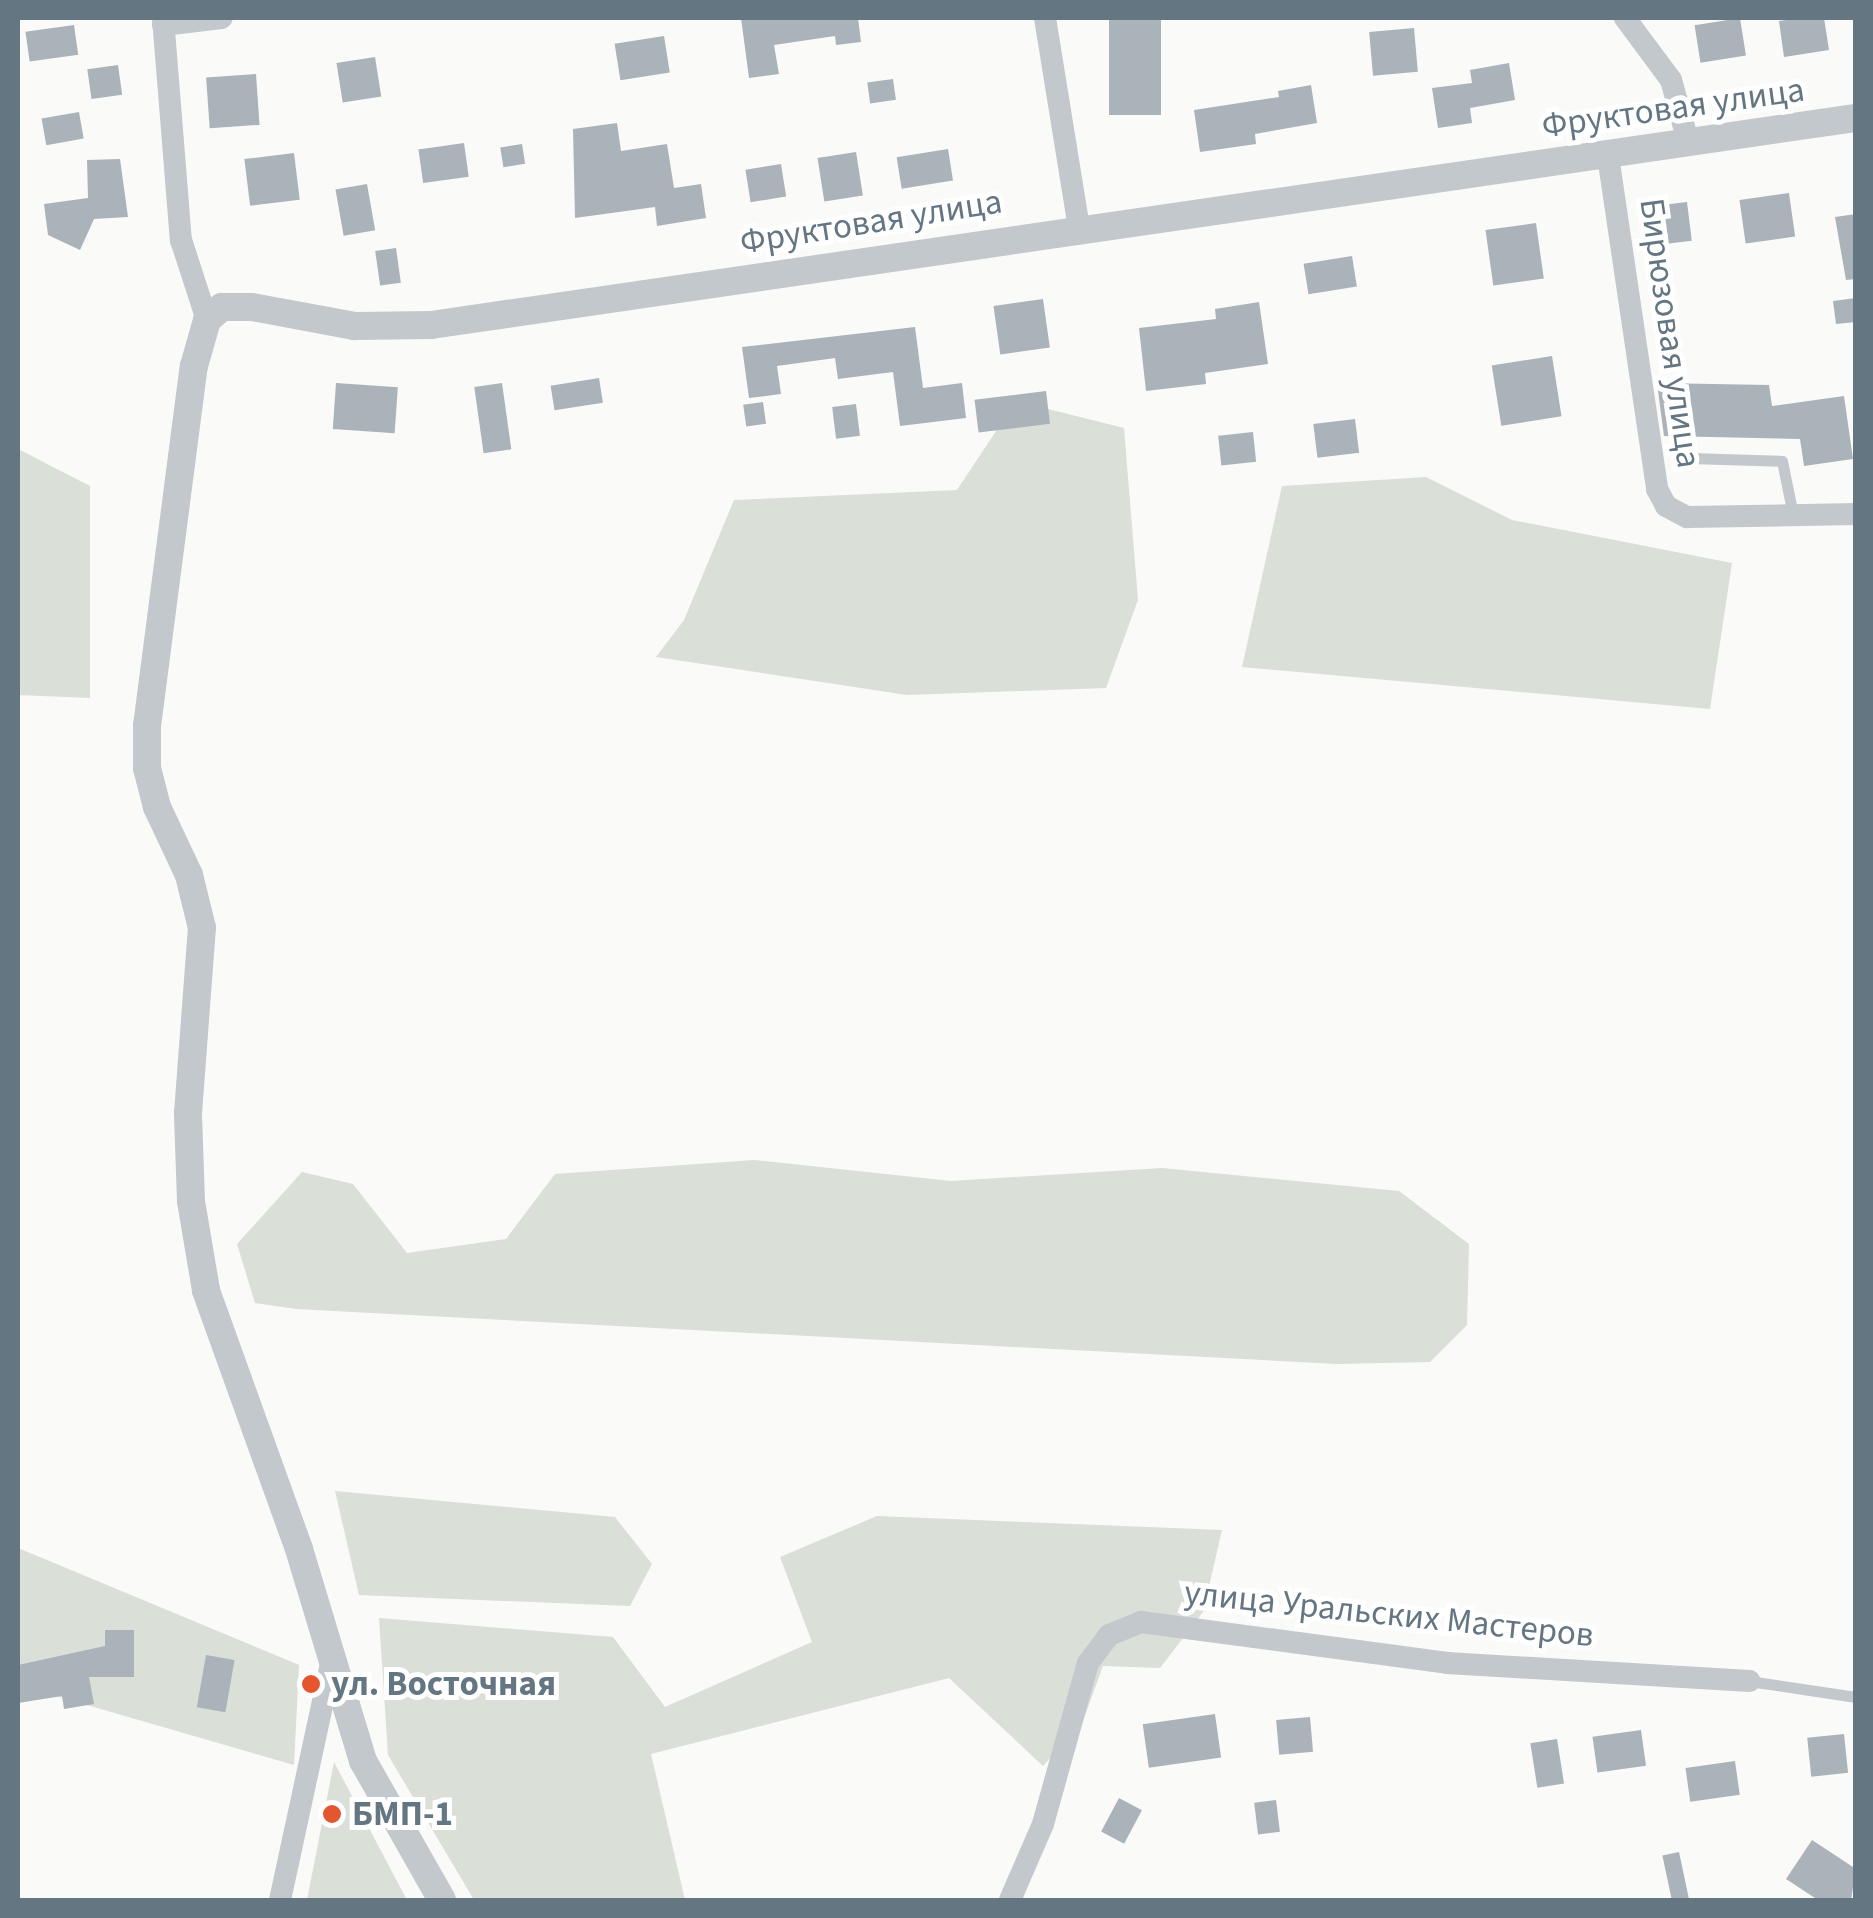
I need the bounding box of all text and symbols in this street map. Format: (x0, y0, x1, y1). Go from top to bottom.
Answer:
street label: Фруктовая улица (1539, 69, 1807, 147)
street label: Фруктовая улица (737, 181, 1005, 263)
street label: Бирюзовая улица (1630, 195, 1710, 471)
street label: улица Уральских Мастеров (1182, 1572, 1596, 1656)
place label: ул. Восточная (331, 1663, 556, 1705)
marker: ул. Восточная (300, 1673, 322, 1695)
place label: БМП-1 (352, 1793, 453, 1835)
marker: БМП-1 (321, 1803, 343, 1825)

